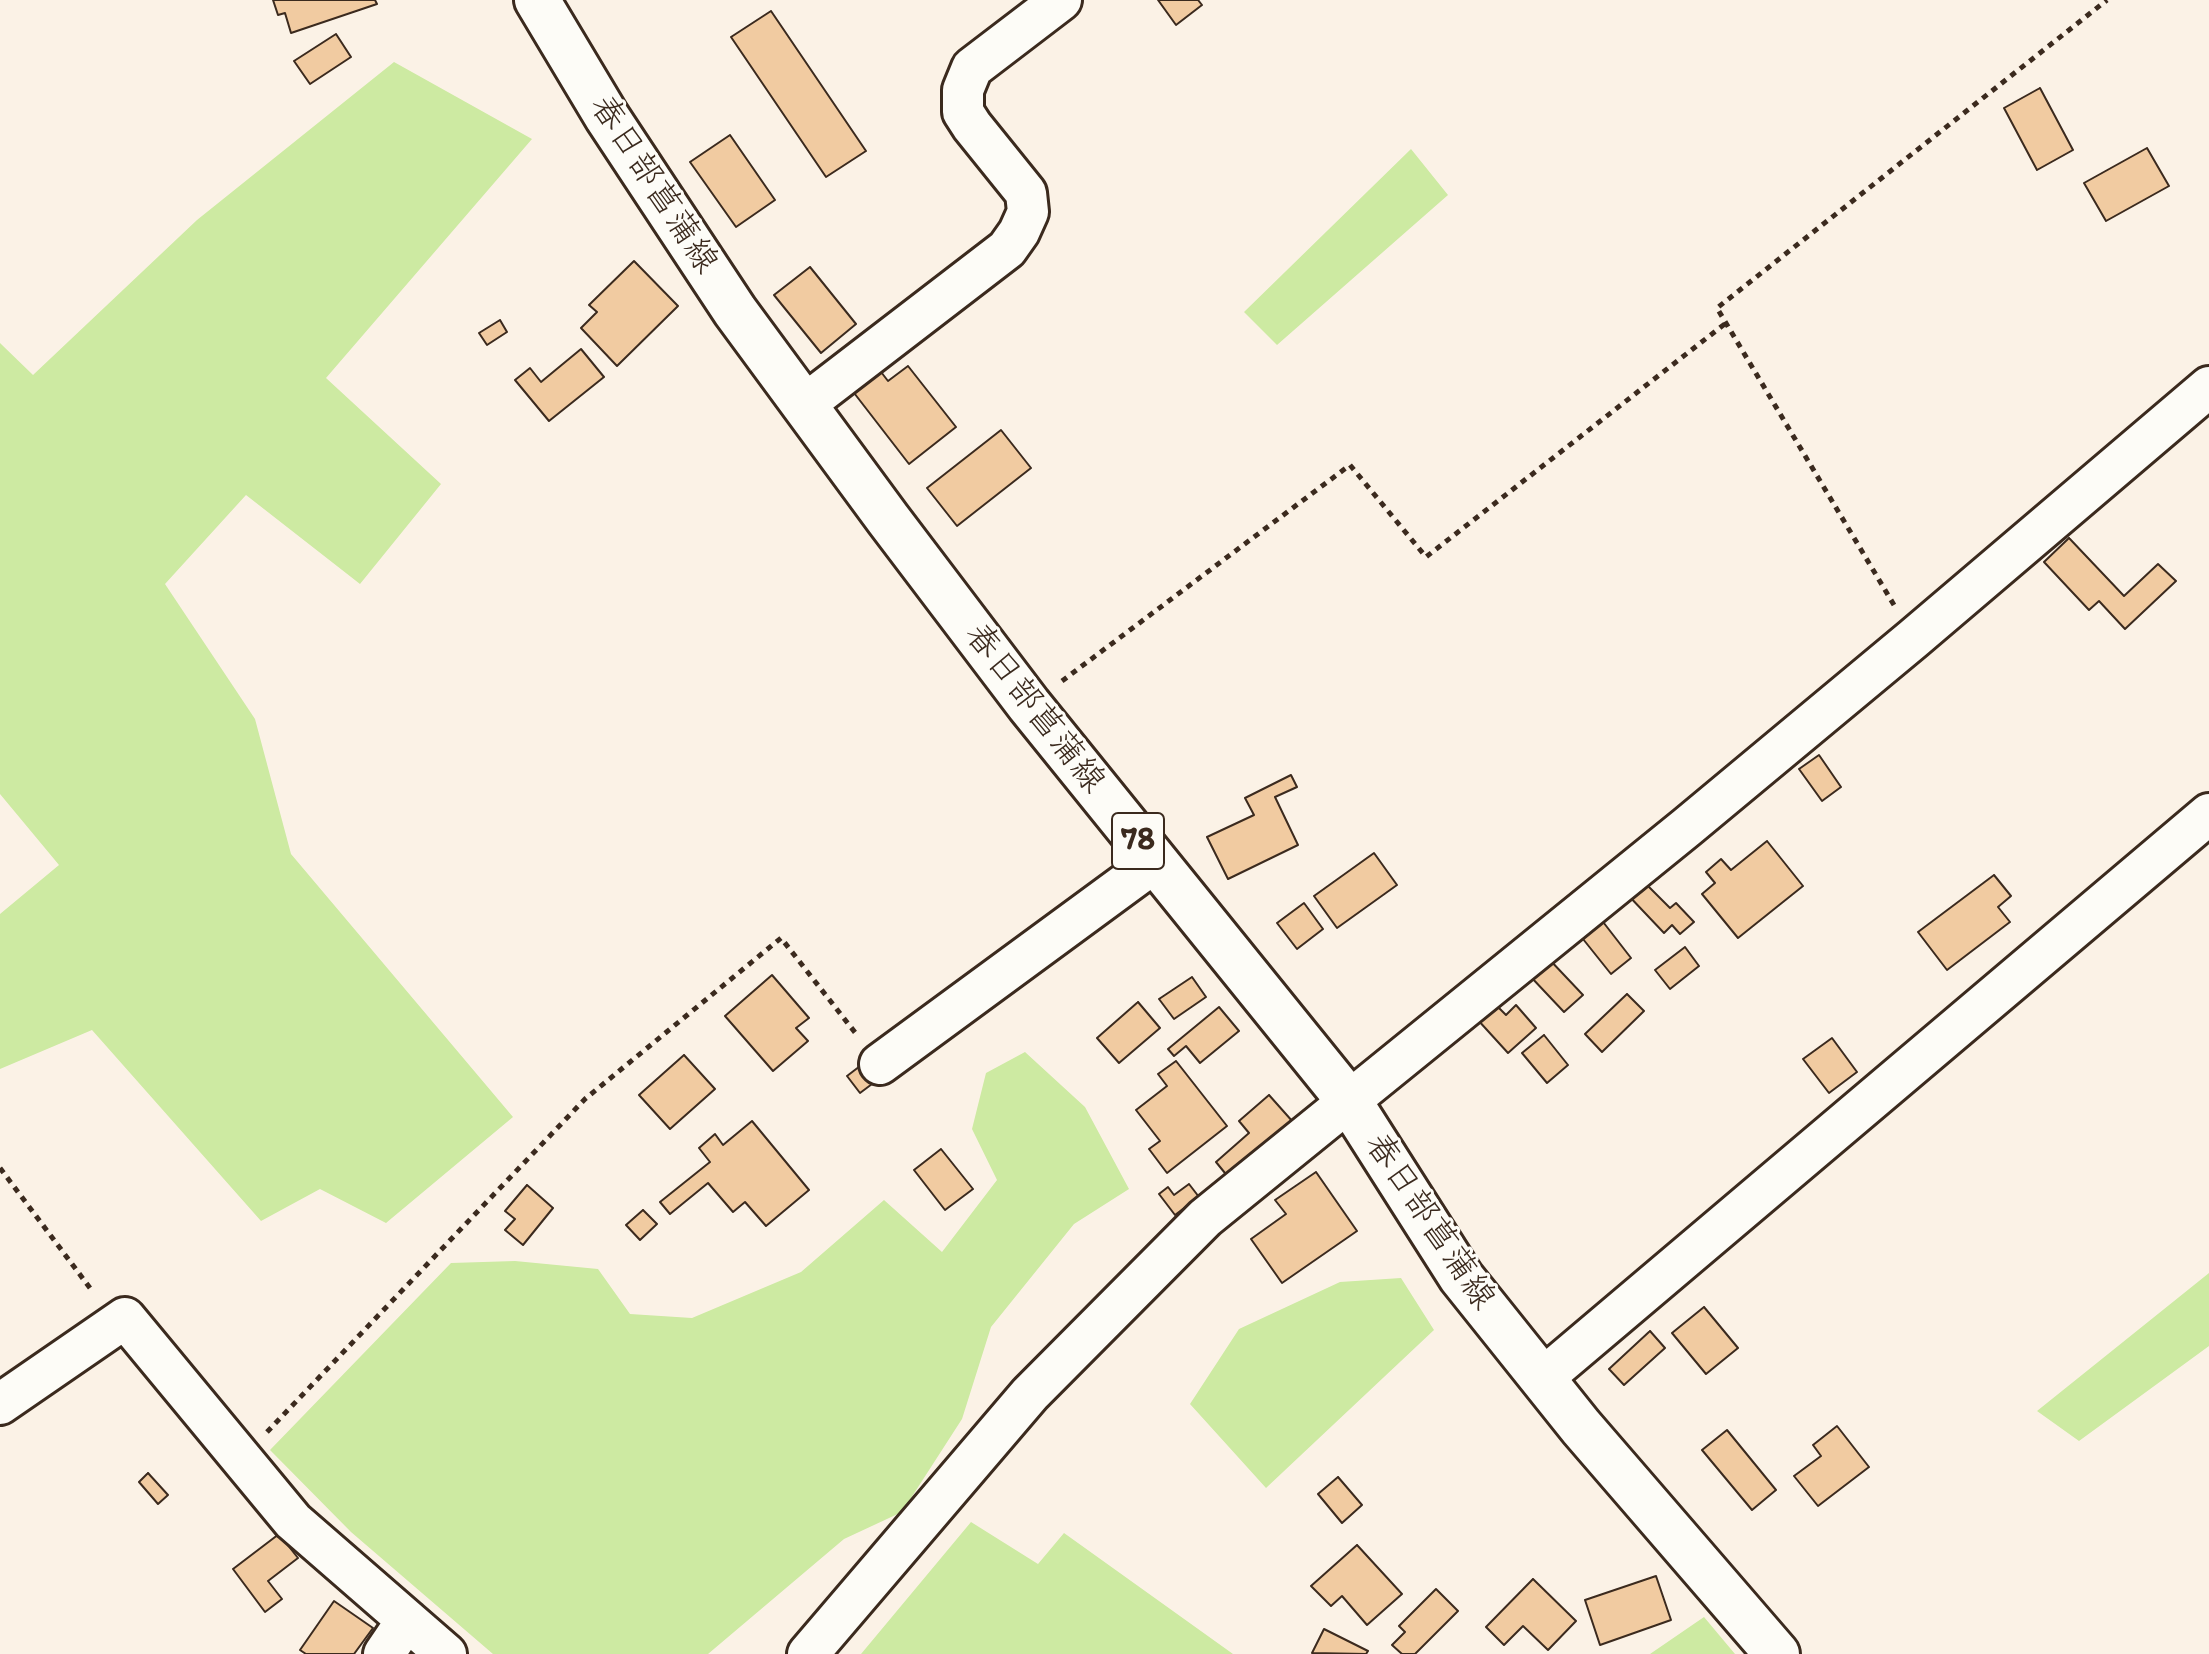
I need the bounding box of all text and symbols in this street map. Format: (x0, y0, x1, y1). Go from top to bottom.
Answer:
street label: 春日部菖蒲線 (580, 88, 726, 282)
street label: 春日部菖蒲線 (955, 616, 1113, 802)
road number: 78 (1112, 813, 1164, 869)
street label: 春日部菖蒲線 (1355, 1126, 1503, 1318)

